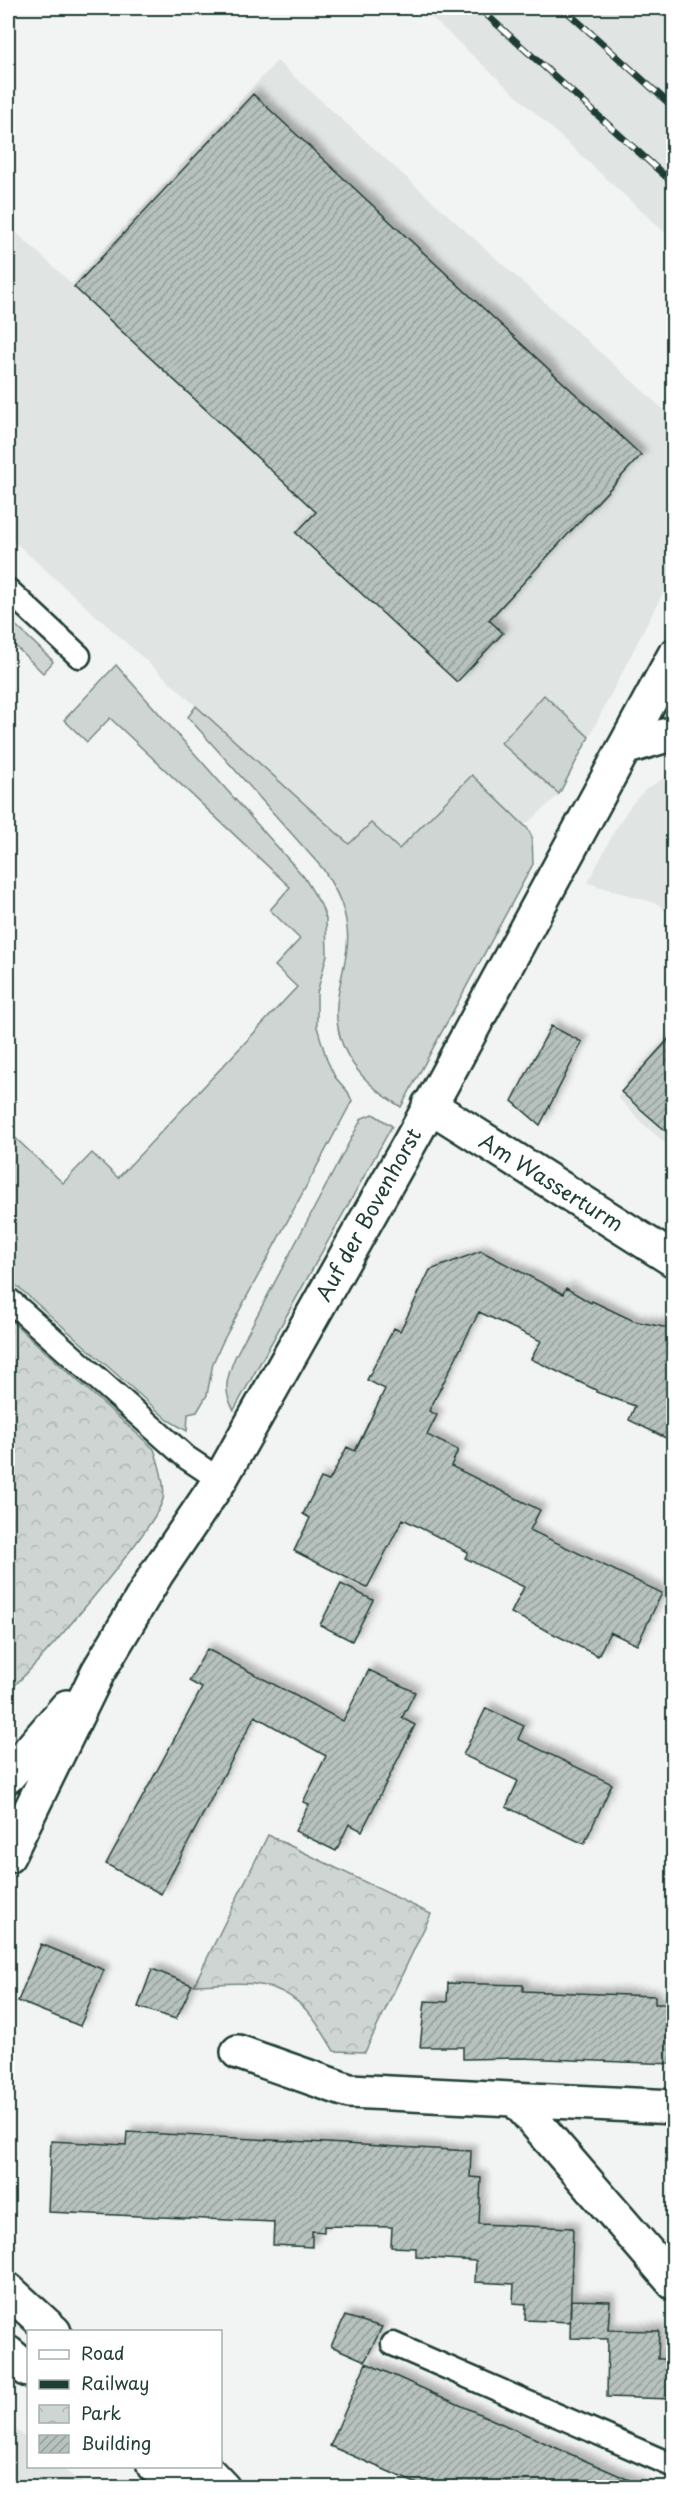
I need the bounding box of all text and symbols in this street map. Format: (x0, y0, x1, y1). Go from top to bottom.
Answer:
street label: Auf der Bovenhorst (306, 1122, 428, 1306)
street label: Am Wasserturm (474, 1124, 630, 1239)
legend (27, 2330, 222, 2468)
text: Road (81, 2339, 125, 2366)
text: Railway (81, 2369, 149, 2396)
text: Park (81, 2399, 121, 2426)
text: Building (81, 2429, 151, 2456)

